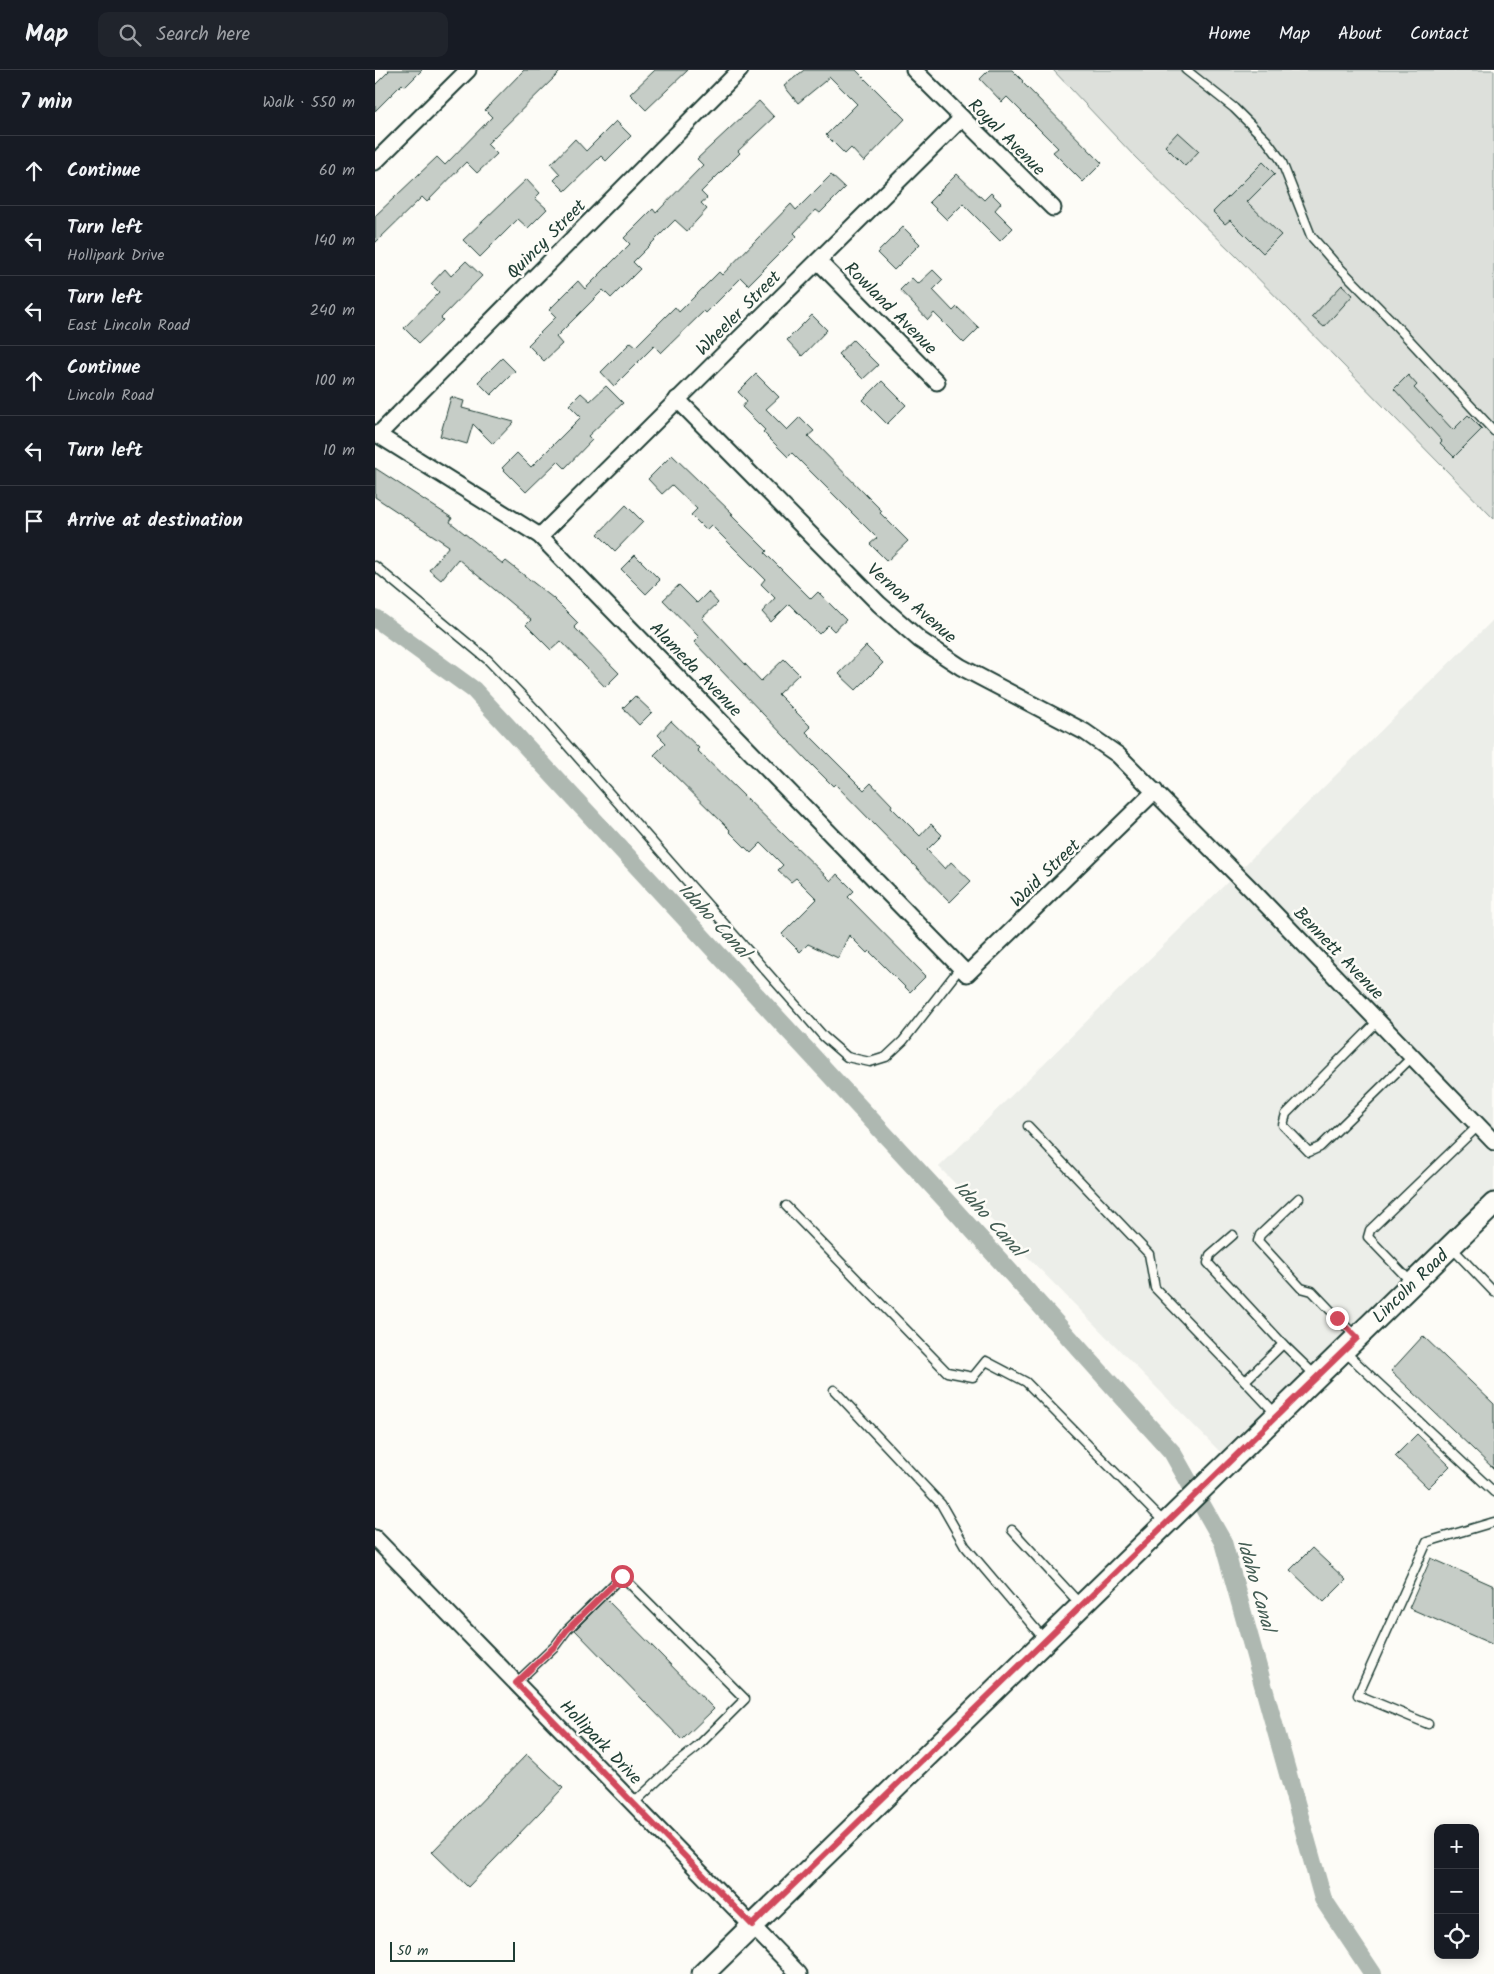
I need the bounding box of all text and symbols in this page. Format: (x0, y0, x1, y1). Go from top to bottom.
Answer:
search box (98, 12, 448, 57)
text: Map (25, 15, 68, 54)
text: Search here (156, 20, 250, 50)
text: Home (1208, 20, 1251, 49)
text: Map (1279, 20, 1310, 49)
text: About (1338, 20, 1382, 49)
text: Contact (1410, 20, 1469, 49)
icon: search (116, 21, 144, 49)
text: 7 min (20, 86, 72, 119)
text: Walk · 550 m (263, 90, 355, 115)
street label: Royal Avenue (960, 92, 1052, 184)
text: Continue (67, 156, 140, 186)
icon: ahead (20, 157, 48, 185)
text: 60 m (319, 158, 355, 183)
street label: Quincy Street (500, 193, 595, 287)
text: Turn left (67, 213, 142, 243)
icon: left (20, 227, 48, 255)
text: 140 m (314, 228, 355, 253)
text: Hollipark Drive (67, 243, 164, 268)
street label: Rowland Avenue (836, 256, 943, 363)
street label: Wheeler Street (689, 264, 789, 364)
text: Turn left (67, 283, 142, 313)
icon: left (20, 297, 48, 325)
text: 240 m (310, 298, 355, 323)
text: East Lincoln Road (67, 313, 190, 338)
text: Continue (67, 353, 140, 383)
icon: ahead (20, 367, 48, 395)
text: 100 m (315, 368, 355, 393)
text: Lincoln Road (67, 383, 153, 408)
text: Turn left (67, 436, 142, 466)
icon: left (20, 437, 48, 465)
text: 10 m (323, 438, 355, 463)
text: Arrive at destination (67, 506, 243, 536)
icon: arrive (20, 507, 48, 535)
street label: Vernon Avenue (860, 557, 962, 652)
street label: Alameda Avenue (641, 615, 748, 725)
street label: Waid Street (1004, 832, 1089, 915)
water label: Idaho Canal (670, 877, 759, 969)
street label: Bennett Avenue (1285, 900, 1390, 1008)
water label: Idaho Canal (946, 1174, 1034, 1267)
street label: Lincoln Road (1366, 1242, 1457, 1331)
route end (1326, 1307, 1349, 1330)
water label: Idaho Canal (1228, 1536, 1283, 1638)
route start (611, 1565, 634, 1588)
street label: Hollipark Drive (551, 1694, 648, 1793)
map controls (1434, 1824, 1479, 1959)
button: + (1434, 1824, 1479, 1869)
button: − (1434, 1869, 1479, 1914)
button: locate (1434, 1914, 1479, 1959)
scale bar (390, 1939, 515, 1962)
text: 50 m (397, 1940, 428, 1962)

